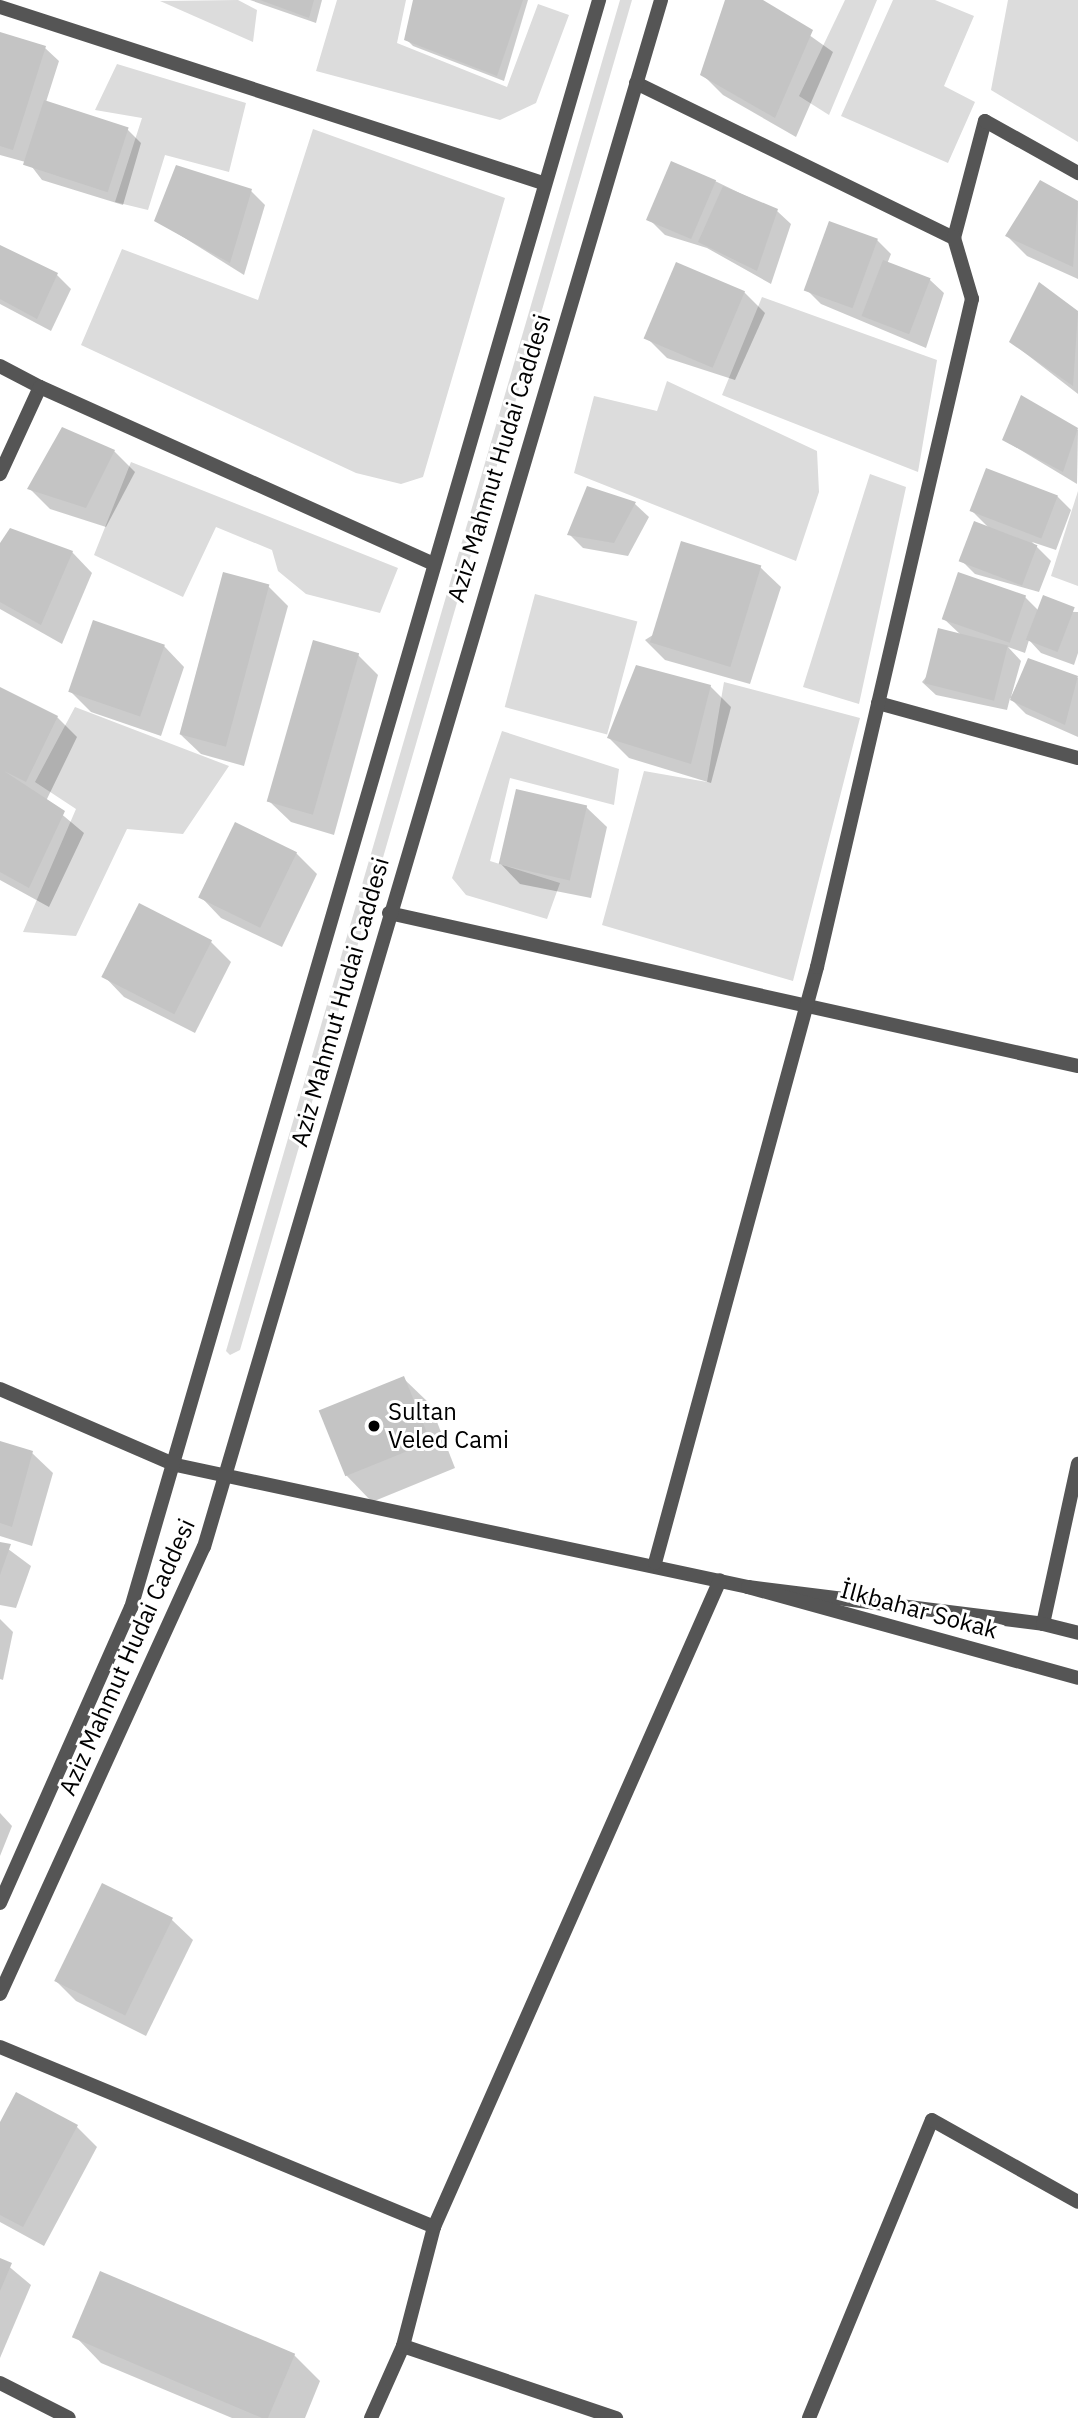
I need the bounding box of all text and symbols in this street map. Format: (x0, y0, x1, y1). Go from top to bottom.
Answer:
street label: Aziz Mahmut Hudai Caddesi (441, 311, 557, 605)
street label: Aziz Mahmut Hudai Caddesi (285, 854, 395, 1150)
place label: Sultan Veled Cami (388, 1398, 509, 1454)
marker: Sultan Veled Cami (366, 1418, 382, 1434)
street label: Aziz Mahmut Hudai Caddesi (53, 1514, 201, 1800)
street label: İlkbahar Sokak (837, 1575, 1001, 1645)

